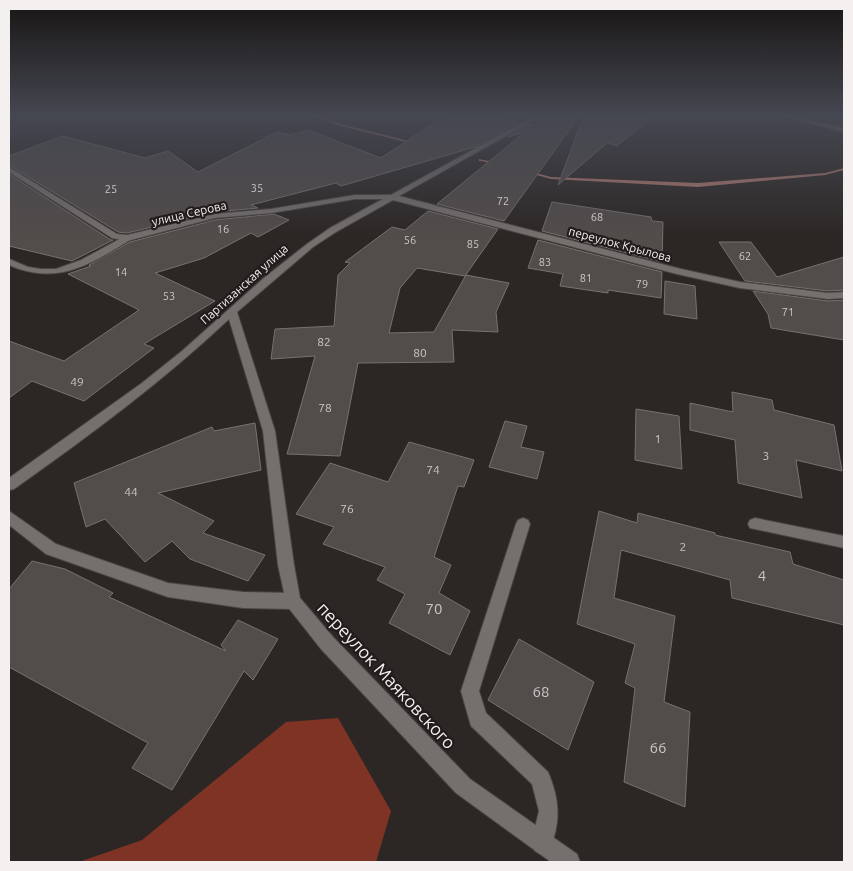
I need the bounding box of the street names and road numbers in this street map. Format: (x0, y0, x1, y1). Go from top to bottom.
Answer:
street label: улица Серова (150, 198, 228, 228)
street label: переулок Крылова (567, 224, 673, 264)
street label: Партизанская улица (198, 241, 290, 327)
street label: переулок Маяковского (314, 598, 460, 752)

